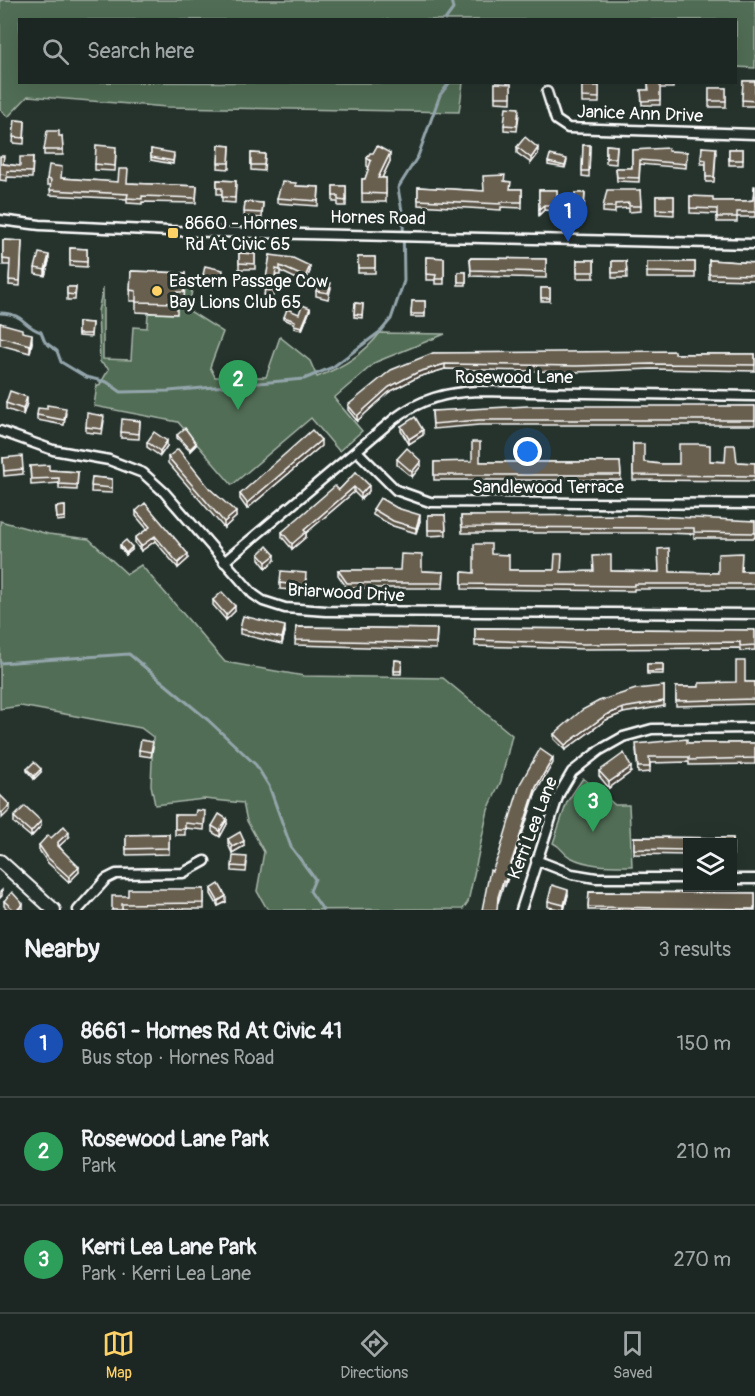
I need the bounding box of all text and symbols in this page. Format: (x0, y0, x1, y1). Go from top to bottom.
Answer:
search box (18, 18, 737, 84)
icon: search (39, 35, 72, 68)
text: Search here (87, 37, 194, 65)
street label: Janice Ann Drive (577, 100, 704, 128)
pin: 1 (548, 192, 588, 242)
street label: Hornes Road (330, 206, 426, 230)
place label: 8660 - Hornes Rd At Civic 65 (185, 212, 297, 256)
marker: 8660 - Hornes Rd At Civic 65 (166, 226, 180, 240)
place label: Eastern Passage Cow Bay Lions Club 65 (169, 270, 328, 314)
marker: Eastern Passage Cow Bay Lions Club 65 (150, 284, 164, 298)
pin: 2 (218, 360, 258, 410)
street label: Rosewood Lane (455, 366, 573, 389)
your location (513, 437, 542, 466)
street label: Sandlewood Terrace (472, 476, 624, 499)
street label: Briarwood Drive (287, 578, 405, 608)
street label: Kerri Lea Lane (503, 773, 563, 883)
pin: 3 (574, 782, 612, 832)
map controls (683, 838, 737, 892)
button: layers (683, 838, 737, 892)
text: Nearby (24, 933, 100, 965)
text: 3 results (659, 937, 731, 962)
text: 8661 - Hornes Rd At Civic 41 (81, 1017, 342, 1045)
text: 1 (40, 1031, 47, 1056)
text: 150 m (677, 1031, 731, 1056)
text: Bus stop · Hornes Road (81, 1045, 275, 1070)
text: Rosewood Lane Park (81, 1125, 269, 1153)
text: 2 (38, 1139, 49, 1164)
text: 210 m (676, 1139, 731, 1164)
text: Park (81, 1153, 116, 1178)
text: Kerri Lea Lane Park (81, 1233, 256, 1261)
text: 3 (38, 1247, 49, 1272)
text: 270 m (673, 1247, 731, 1272)
text: Park · Kerri Lea Lane (81, 1261, 251, 1286)
tab: Map (102, 1327, 135, 1383)
tab: Directions (340, 1327, 408, 1383)
tab: Saved (613, 1327, 653, 1383)

